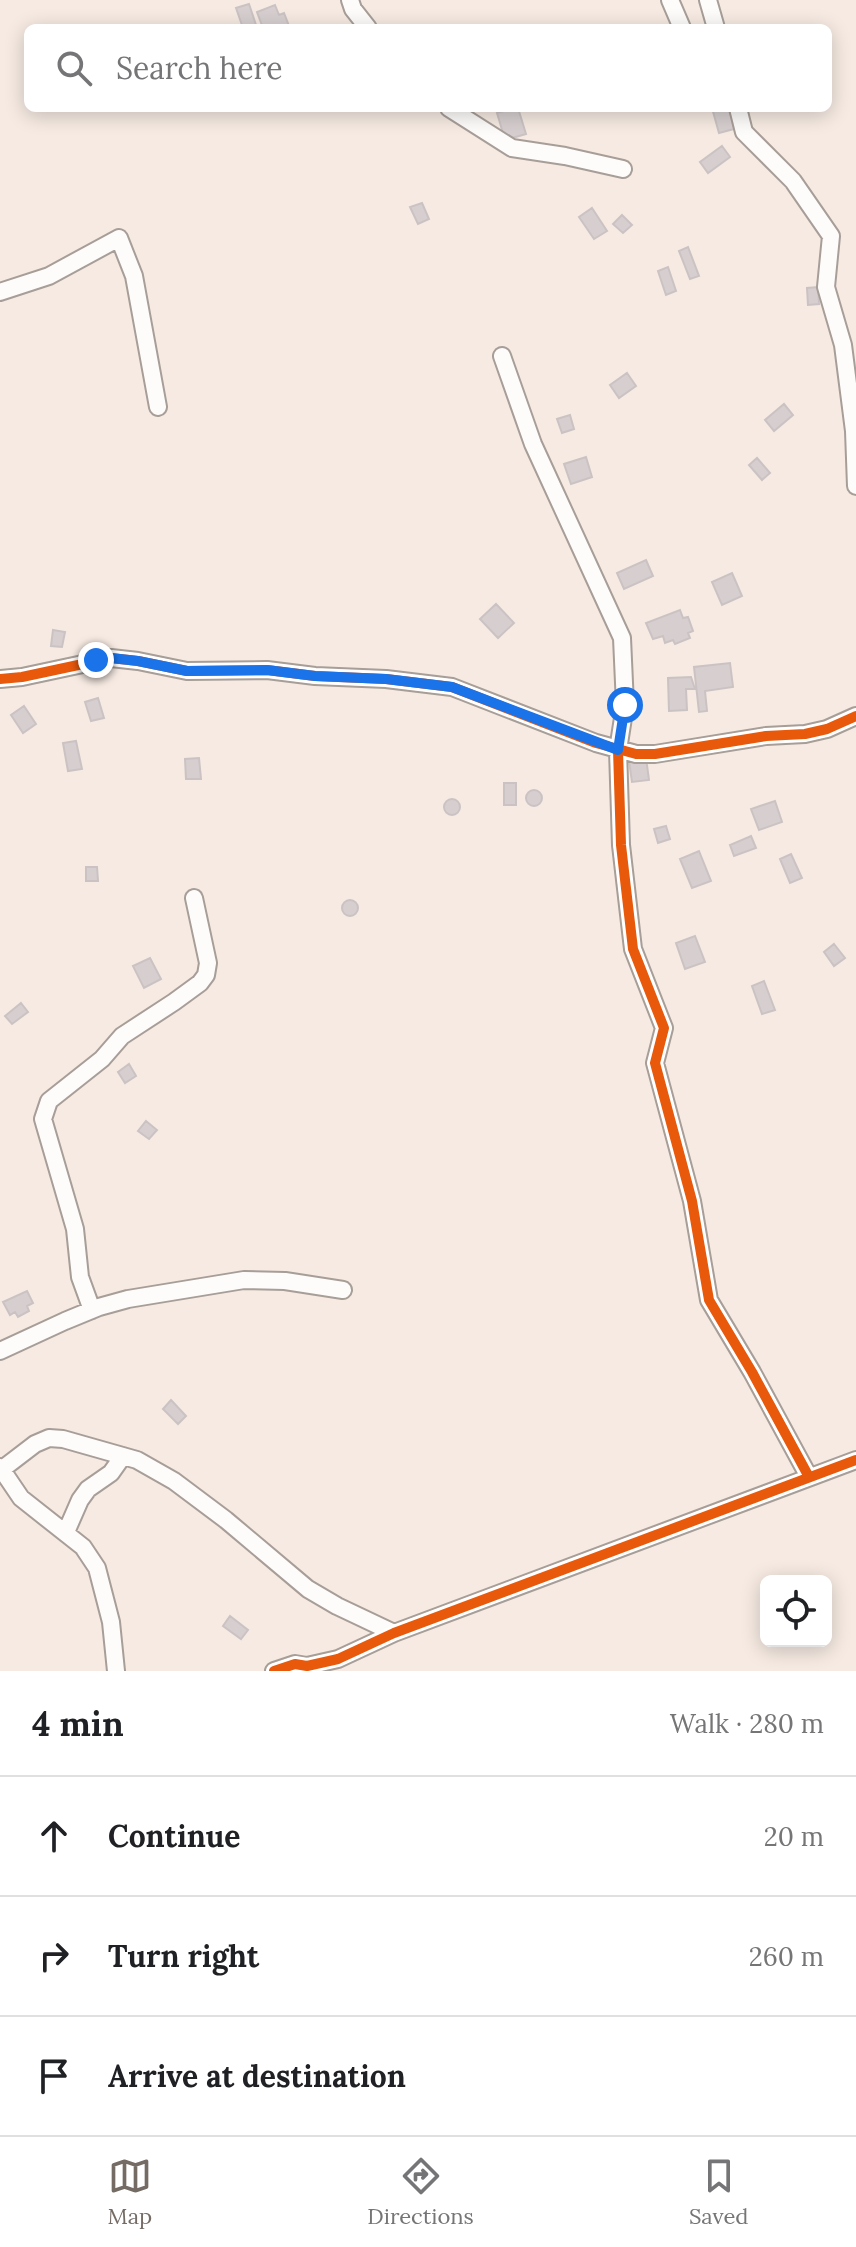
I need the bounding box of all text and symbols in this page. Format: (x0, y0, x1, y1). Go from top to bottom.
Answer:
search box (24, 24, 832, 112)
icon: search (52, 46, 96, 90)
text: Search here (116, 49, 283, 87)
route end (78, 642, 114, 678)
route start (607, 687, 643, 723)
map controls (760, 1575, 832, 1647)
button: locate (760, 1575, 832, 1647)
text: 4 min (32, 1702, 124, 1745)
text: Walk · 280 m (670, 1707, 824, 1740)
icon: ahead (32, 1814, 76, 1858)
text: Continue (108, 1817, 240, 1855)
text: 20 m (764, 1820, 824, 1853)
icon: right (32, 1934, 76, 1978)
text: Turn right (108, 1937, 259, 1975)
text: 260 m (749, 1940, 824, 1973)
icon: arrive (32, 2054, 76, 2098)
text: Arrive at destination (108, 2057, 406, 2095)
tab: Map (108, 2154, 152, 2230)
tab: Directions (367, 2154, 474, 2230)
tab: Saved (689, 2154, 748, 2230)

